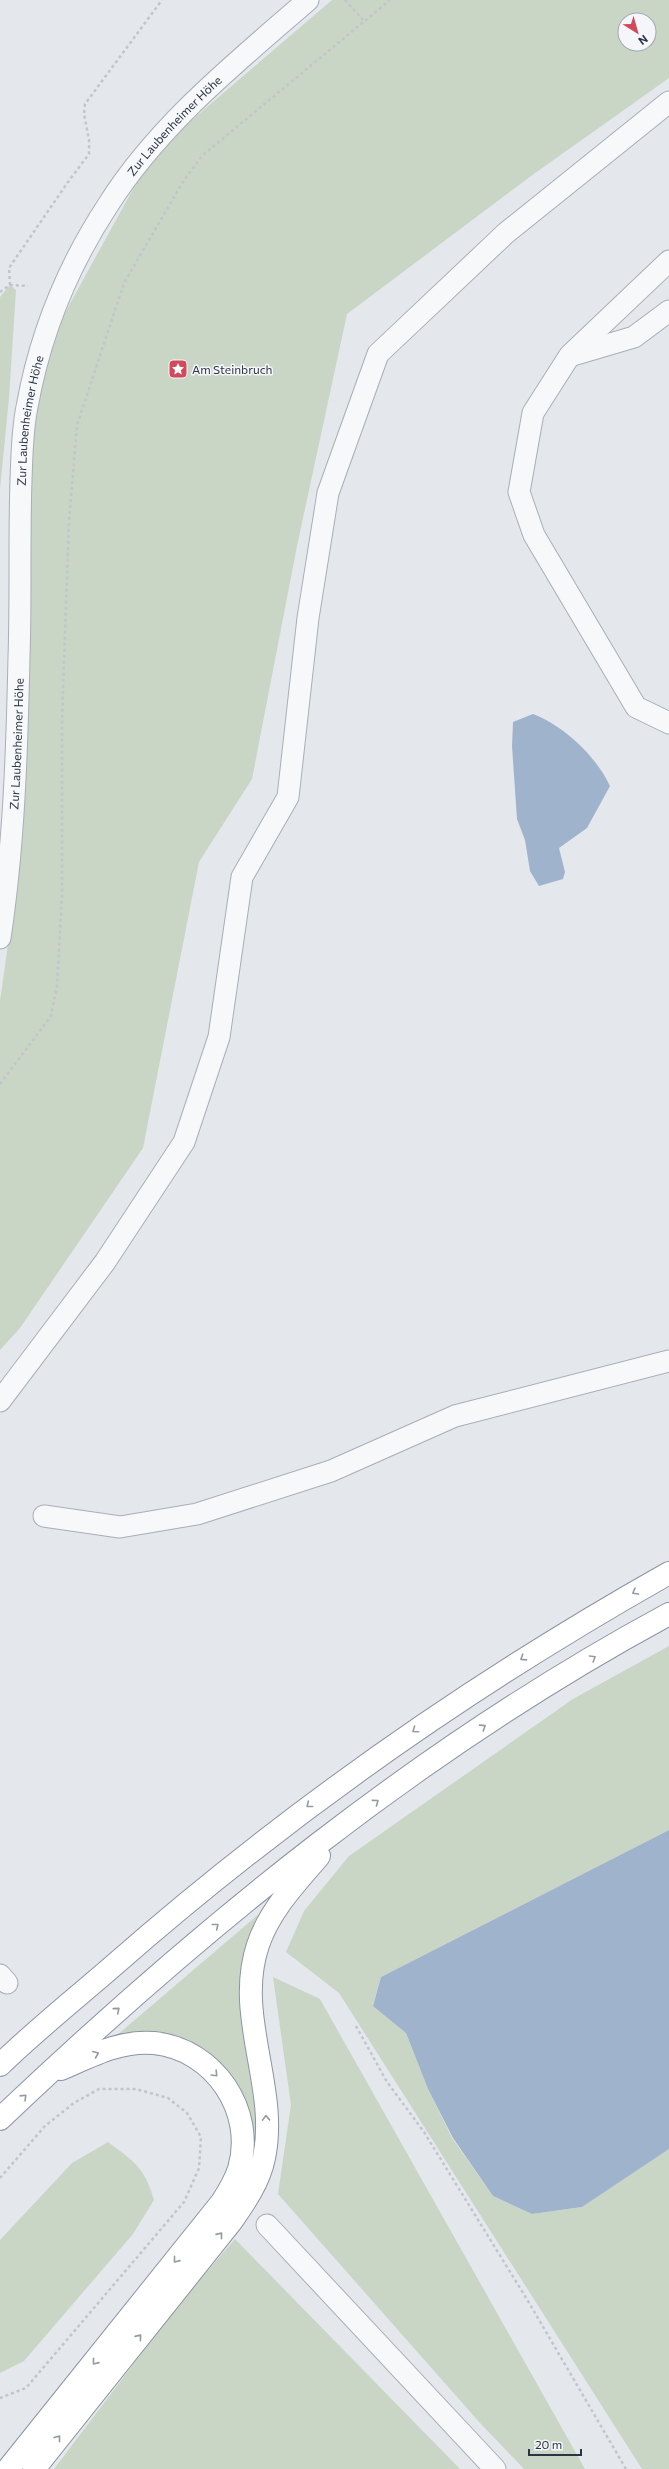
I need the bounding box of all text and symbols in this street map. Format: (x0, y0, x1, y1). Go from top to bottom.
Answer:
north arrow (617, 12, 657, 52)
text: N (636, 33, 651, 48)
street label: Zur Laubenheimer Höhe (124, 73, 224, 178)
street label: Zur Laubenheimer Höhe (14, 354, 46, 486)
place icon: Am Steinbruch (167, 358, 189, 380)
place label: Am Steinbruch (192, 362, 273, 376)
street label: Zur Laubenheimer Höhe (6, 678, 26, 810)
one-way arrow (632, 1587, 639, 1594)
one-way arrow (521, 1654, 528, 1661)
one-way arrow (589, 1656, 596, 1663)
one-way arrow (412, 1725, 419, 1733)
one-way arrow (478, 1725, 485, 1732)
one-way arrow (372, 1799, 379, 1807)
one-way arrow (306, 1801, 313, 1808)
one-way arrow (211, 1924, 219, 1931)
one-way arrow (112, 2008, 119, 2015)
one-way arrow (92, 2050, 99, 2058)
one-way arrow (210, 2069, 218, 2077)
one-way arrow (19, 2095, 26, 2102)
one-way arrow (262, 2115, 270, 2121)
one-way arrow (216, 2233, 223, 2240)
one-way arrow (174, 2256, 181, 2263)
one-way arrow (135, 2334, 142, 2341)
one-way arrow (92, 2357, 99, 2364)
scale bar (529, 2431, 581, 2457)
one-way arrow (53, 2436, 60, 2443)
text: 20 m (535, 2437, 562, 2451)

